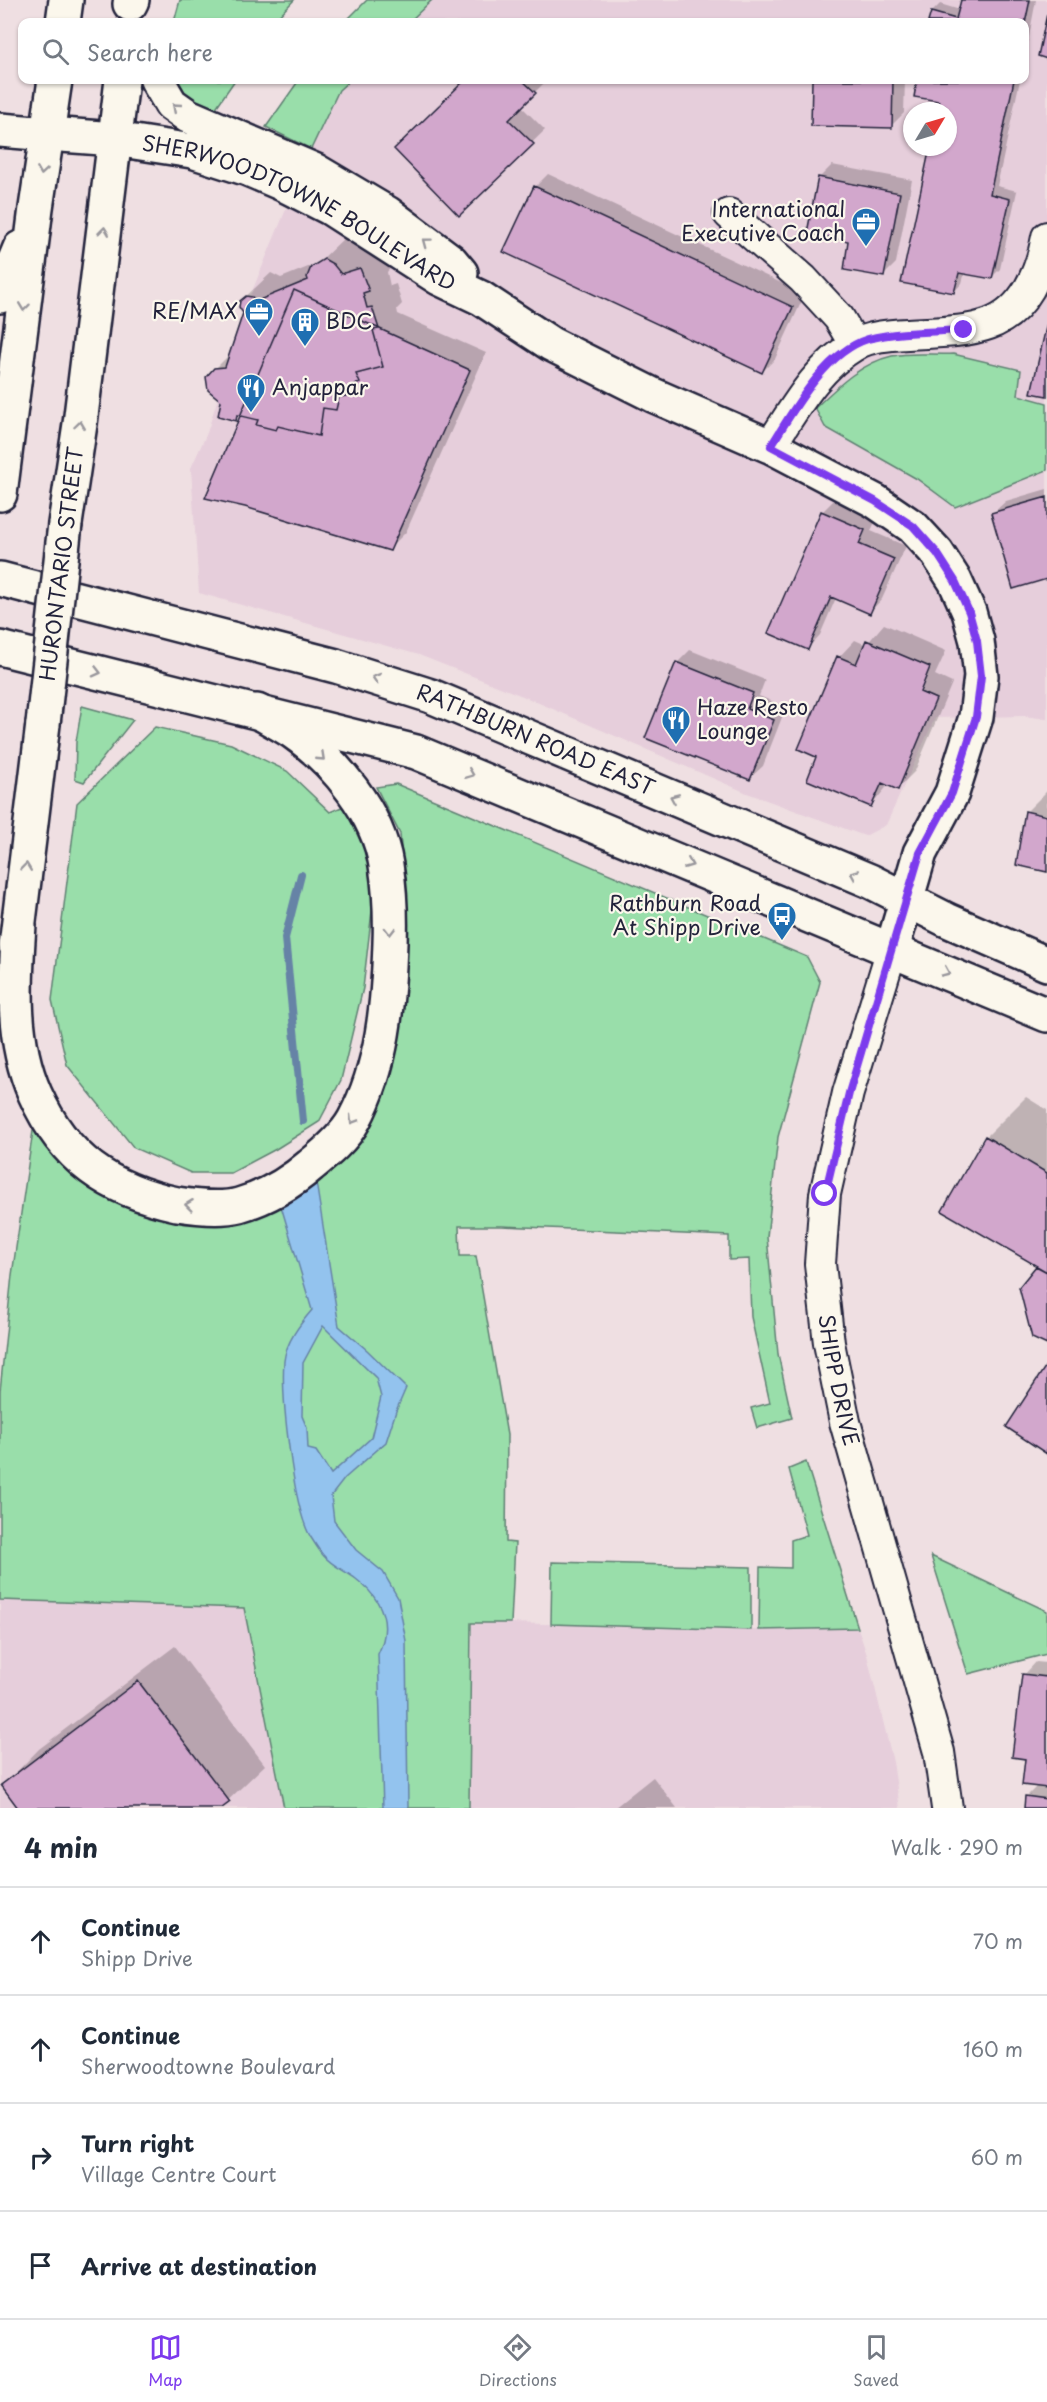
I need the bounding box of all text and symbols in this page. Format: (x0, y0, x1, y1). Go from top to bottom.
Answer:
search box (18, 18, 1029, 84)
icon: search (39, 35, 72, 68)
text: Search here (87, 35, 213, 68)
north arrow (903, 102, 957, 156)
one-way arrow (172, 103, 183, 114)
street label: SHERWOODTOWNE BOULEVARD (140, 125, 462, 298)
one-way arrow (36, 165, 49, 175)
place label: International Executive Coach (681, 192, 845, 248)
office icon: International Executive Coach (850, 206, 882, 248)
one-way arrow (97, 227, 109, 236)
one-way arrow (422, 238, 433, 249)
place label: RE/MAX (152, 294, 238, 326)
office icon: RE/MAX (243, 296, 275, 338)
one-way arrow (18, 303, 30, 312)
place label: BDC (326, 304, 373, 336)
building icon: BDC (289, 306, 321, 348)
route end (950, 316, 976, 342)
place label: Anjappar (272, 370, 369, 402)
restaurant icon: Anjappar (235, 372, 267, 414)
one-way arrow (73, 420, 86, 430)
street label: HURONTARIO STREET (30, 444, 90, 683)
one-way arrow (92, 665, 102, 678)
one-way arrow (371, 673, 382, 686)
street label: RATHBURN ROAD EAST (413, 674, 661, 803)
place label: Haze Resto Lounge (697, 690, 808, 746)
restaurant icon: Haze Resto Lounge (660, 704, 692, 746)
one-way arrow (315, 750, 325, 761)
one-way arrow (463, 767, 474, 779)
one-way arrow (669, 793, 680, 805)
one-way arrow (683, 857, 694, 869)
one-way arrow (19, 862, 32, 871)
one-way arrow (849, 869, 860, 881)
place label: Rathburn Road At Shipp Drive (609, 886, 761, 942)
bus stop icon: Rathburn Road At Shipp Drive (766, 900, 798, 942)
one-way arrow (384, 927, 396, 936)
one-way arrow (939, 965, 950, 977)
one-way arrow (348, 1114, 360, 1124)
route start (811, 1180, 837, 1206)
one-way arrow (185, 1199, 194, 1212)
street label: SHIPP DRIVE (812, 1312, 869, 1449)
text: 4 min (24, 1828, 98, 1867)
text: Walk · 290 m (891, 1832, 1023, 1862)
text: Continue (81, 1910, 180, 1943)
icon: ahead (24, 1925, 57, 1958)
text: 70 m (973, 1926, 1023, 1956)
text: Shipp Drive (81, 1943, 193, 1973)
text: Continue (81, 2018, 180, 2051)
icon: ahead (24, 2033, 57, 2066)
text: 160 m (963, 2034, 1023, 2064)
text: Sherwoodtowne Boulevard (81, 2051, 335, 2081)
text: Turn right (81, 2126, 194, 2159)
icon: right (24, 2141, 57, 2174)
text: 60 m (971, 2142, 1023, 2172)
text: Village Centre Court (81, 2159, 276, 2189)
icon: arrive (24, 2249, 57, 2282)
text: Arrive at destination (81, 2249, 317, 2282)
tab: Map (148, 2331, 182, 2391)
tab: Directions (479, 2331, 557, 2391)
tab: Saved (853, 2331, 899, 2391)

